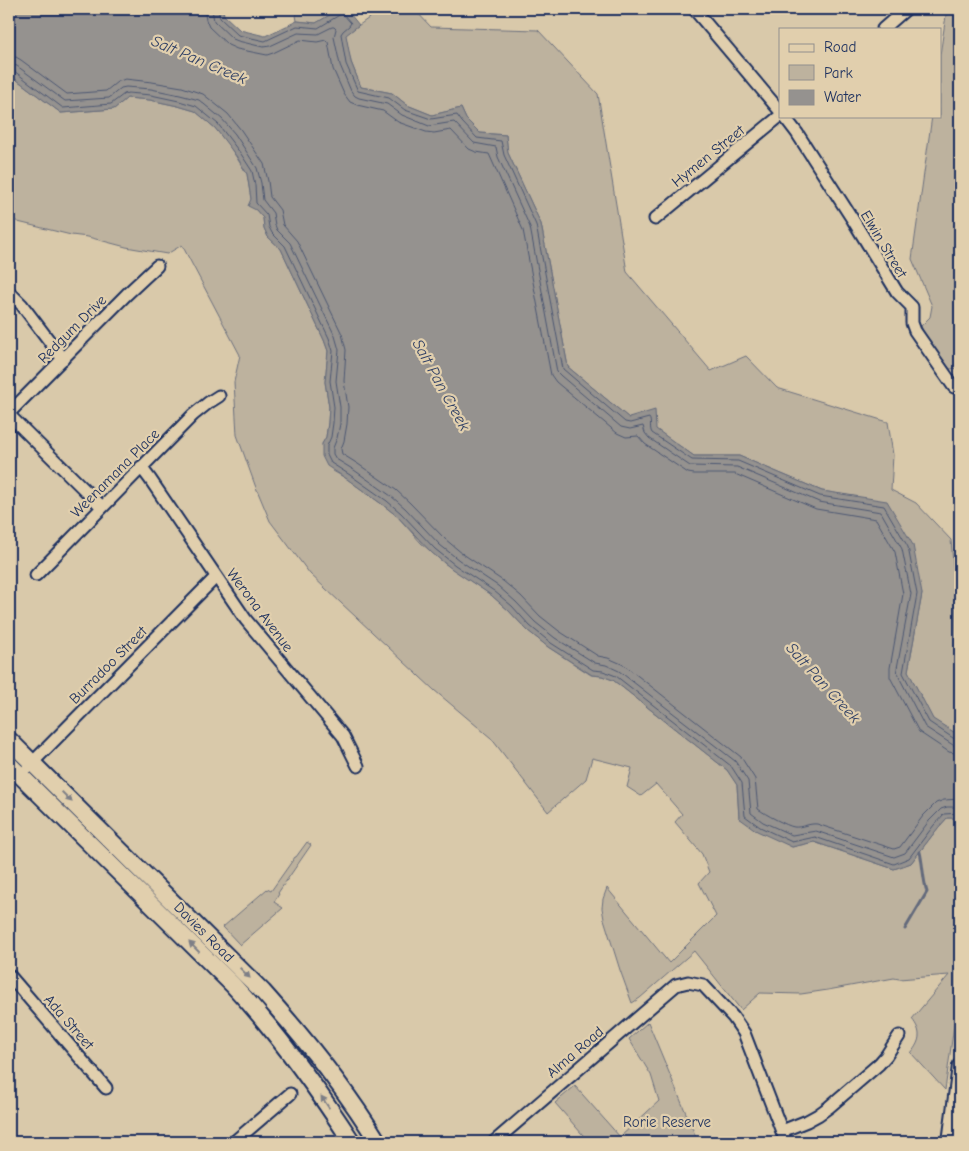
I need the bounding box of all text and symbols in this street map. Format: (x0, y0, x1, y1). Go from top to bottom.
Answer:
legend (779, 28, 942, 118)
water label: Salt Pan Creek (149, 32, 250, 88)
text: Road (824, 38, 856, 56)
text: Park (824, 64, 853, 82)
text: Water (824, 88, 861, 106)
street label: Hymen Street (668, 121, 749, 191)
street label: Elwin Street (857, 207, 912, 282)
street label: Redgum Drive (34, 291, 110, 367)
water label: Salt Pan Creek (408, 336, 474, 434)
street label: Weenamana Place (67, 424, 164, 521)
street label: Werona Avenue (223, 565, 298, 656)
street label: Burradoo Street (65, 622, 151, 708)
water label: Salt Pan Creek (782, 639, 864, 727)
one-way arrow (61, 791, 73, 803)
street label: Davies Road (170, 898, 238, 966)
one-way arrow (188, 941, 200, 953)
one-way arrow (239, 967, 251, 979)
street label: Ada Street (40, 991, 98, 1054)
street label: Alma Road (543, 1022, 607, 1082)
one-way arrow (320, 1095, 330, 1108)
park label: Rorie Reserve (623, 1113, 711, 1131)

